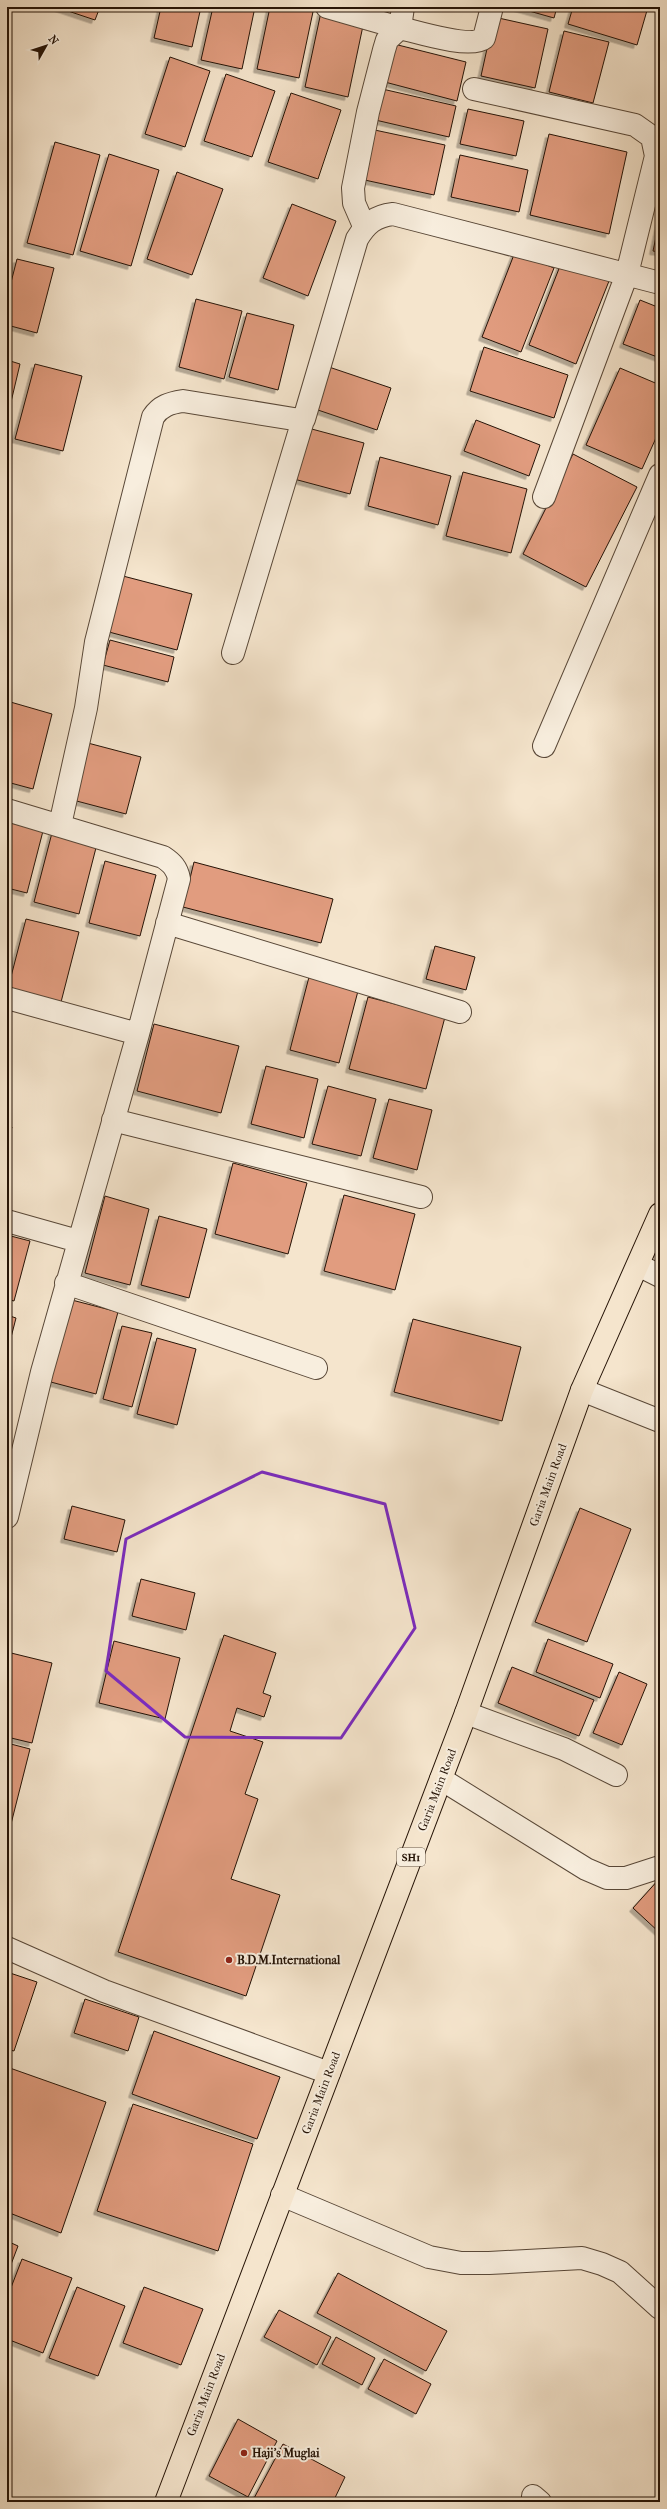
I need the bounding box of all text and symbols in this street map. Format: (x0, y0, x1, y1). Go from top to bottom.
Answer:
north arrow (26, 26, 66, 66)
text: N (46, 33, 61, 48)
street label: Garia Main Road (527, 1441, 570, 1528)
street label: Garia Main Road (415, 1746, 459, 1833)
road number: SH1 (397, 1848, 425, 1866)
place label: B.D.M.International (237, 1953, 341, 1967)
marker: B.D.M.International (224, 1955, 234, 1965)
street label: Garia Main Road (299, 2049, 343, 2136)
street label: Garia Main Road (184, 2351, 228, 2438)
place label: Haji's Muglai (252, 2446, 320, 2461)
marker: Haji's Muglai (239, 2448, 249, 2458)

